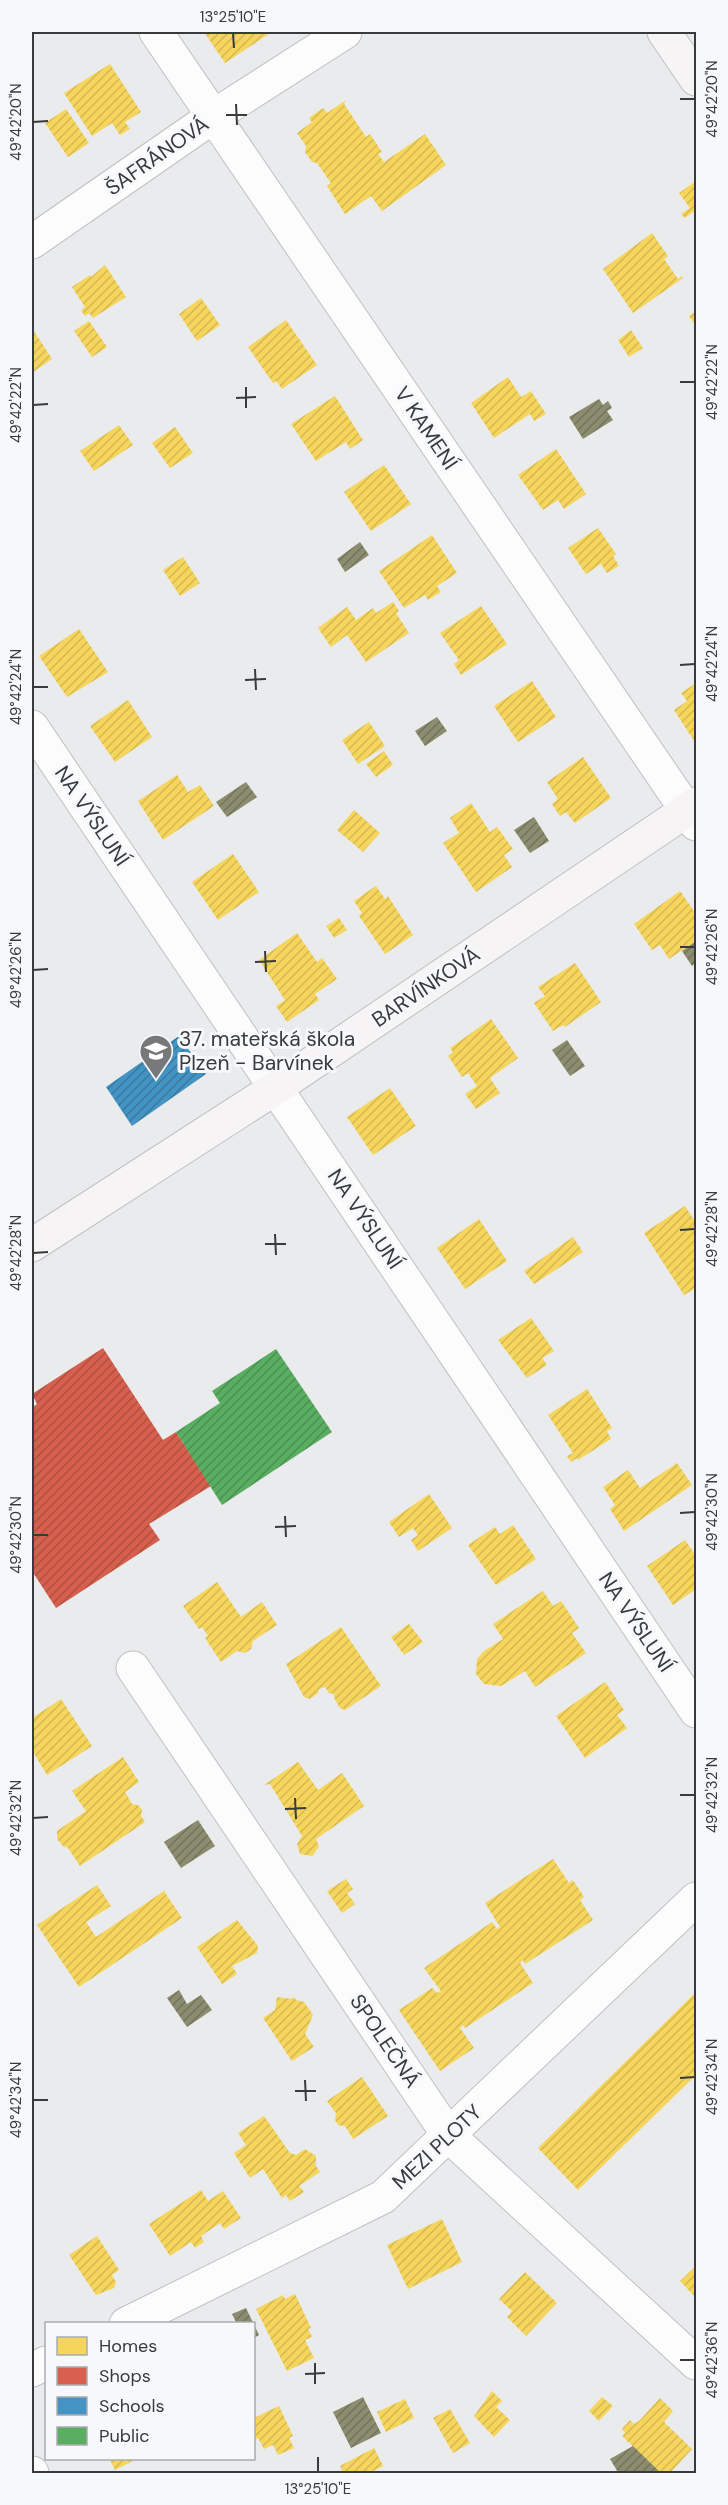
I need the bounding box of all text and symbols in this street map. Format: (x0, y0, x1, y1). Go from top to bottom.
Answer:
text: 13°25'10"E (200, 7, 266, 27)
text: 49°42'20"N (702, 60, 722, 138)
text: 49°42'20"N (6, 83, 26, 161)
street label: ŠAFRÁNOVÁ (100, 110, 214, 202)
text: 49°42'22"N (702, 344, 722, 420)
text: 49°42'22"N (6, 367, 26, 443)
street label: V KAMENÍ (388, 381, 464, 475)
text: 49°42'24"N (702, 626, 722, 702)
text: 49°42'24"N (6, 649, 26, 725)
street label: NA VÝSLUNÍ (48, 760, 136, 872)
text: 49°42'26"N (702, 909, 722, 985)
text: 49°42'26"N (6, 932, 26, 1008)
street label: BARVÍNKOVÁ (366, 940, 486, 1033)
place label: 37. mateřská škola Plzeň - Barvínek (179, 1025, 355, 1077)
school or university icon: 37. mateřská škola Plzeň - Barvínek (138, 1033, 174, 1080)
street label: NA VÝSLUNÍ (321, 1163, 409, 1275)
text: 49°42'28"N (702, 1191, 722, 1267)
text: 49°42'28"N (6, 1215, 26, 1291)
text: 49°42'30"N (702, 1473, 722, 1551)
text: 49°42'30"N (6, 1496, 26, 1574)
street label: NA VÝSLUNÍ (592, 1566, 680, 1678)
text: 49°42'32"N (702, 1757, 722, 1833)
text: 49°42'32"N (6, 1780, 26, 1856)
street label: SPOLEČNÁ (343, 1989, 427, 2093)
text: 49°42'34"N (702, 2039, 722, 2115)
text: 49°42'34"N (6, 2062, 26, 2138)
street label: MEZI PLOTY (386, 2098, 488, 2196)
legend (45, 2322, 255, 2460)
text: 49°42'36"N (702, 2322, 722, 2398)
text: Homes (99, 2334, 157, 2358)
text: Shops (99, 2364, 151, 2388)
text: Schools (99, 2394, 164, 2418)
text: Public (99, 2424, 150, 2448)
text: 13°25'10"E (285, 2479, 351, 2499)

